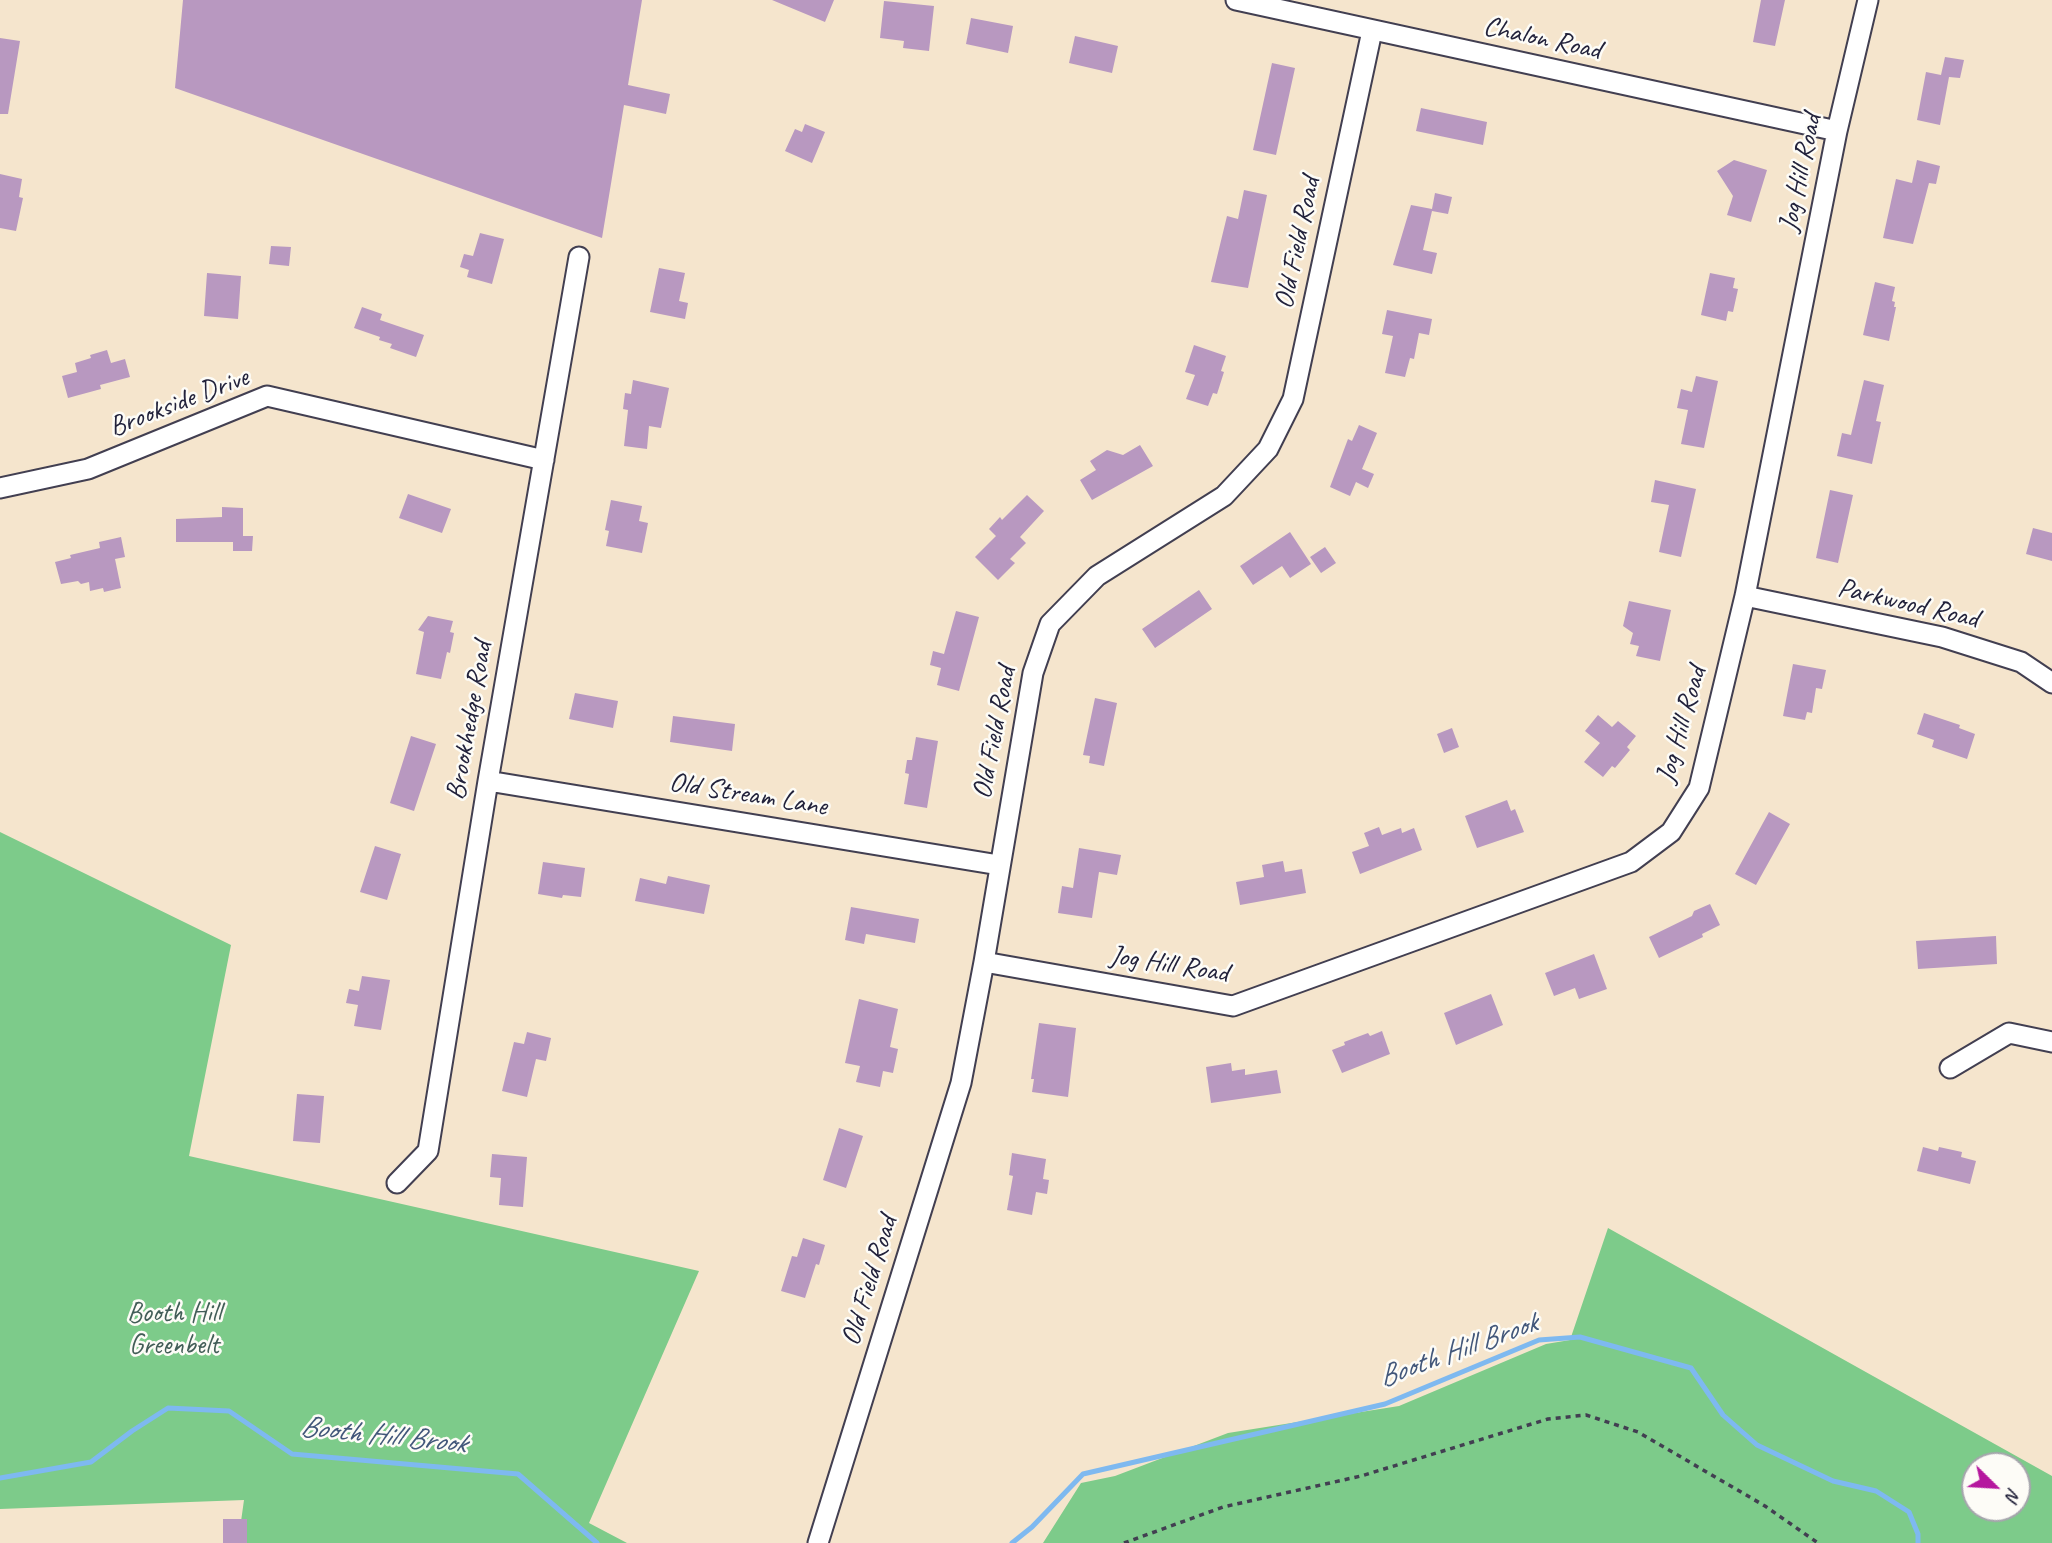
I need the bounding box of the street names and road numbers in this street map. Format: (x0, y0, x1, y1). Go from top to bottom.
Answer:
street label: Chalon Road (1480, 10, 1604, 68)
street label: Jog Hill Road (1772, 111, 1830, 235)
street label: Old Field Road (1268, 174, 1328, 312)
street label: Brookside Drive (105, 361, 253, 445)
street label: Parkwood Road (1834, 572, 1982, 636)
street label: Brookhedge Road (440, 639, 500, 803)
street label: Jog Hill Road (1649, 663, 1715, 787)
street label: Old Field Road (966, 664, 1024, 802)
street label: Old Stream Lane (667, 766, 829, 824)
street label: Jog Hill Road (1107, 939, 1231, 991)
street label: Old Field Road (834, 1212, 906, 1350)

